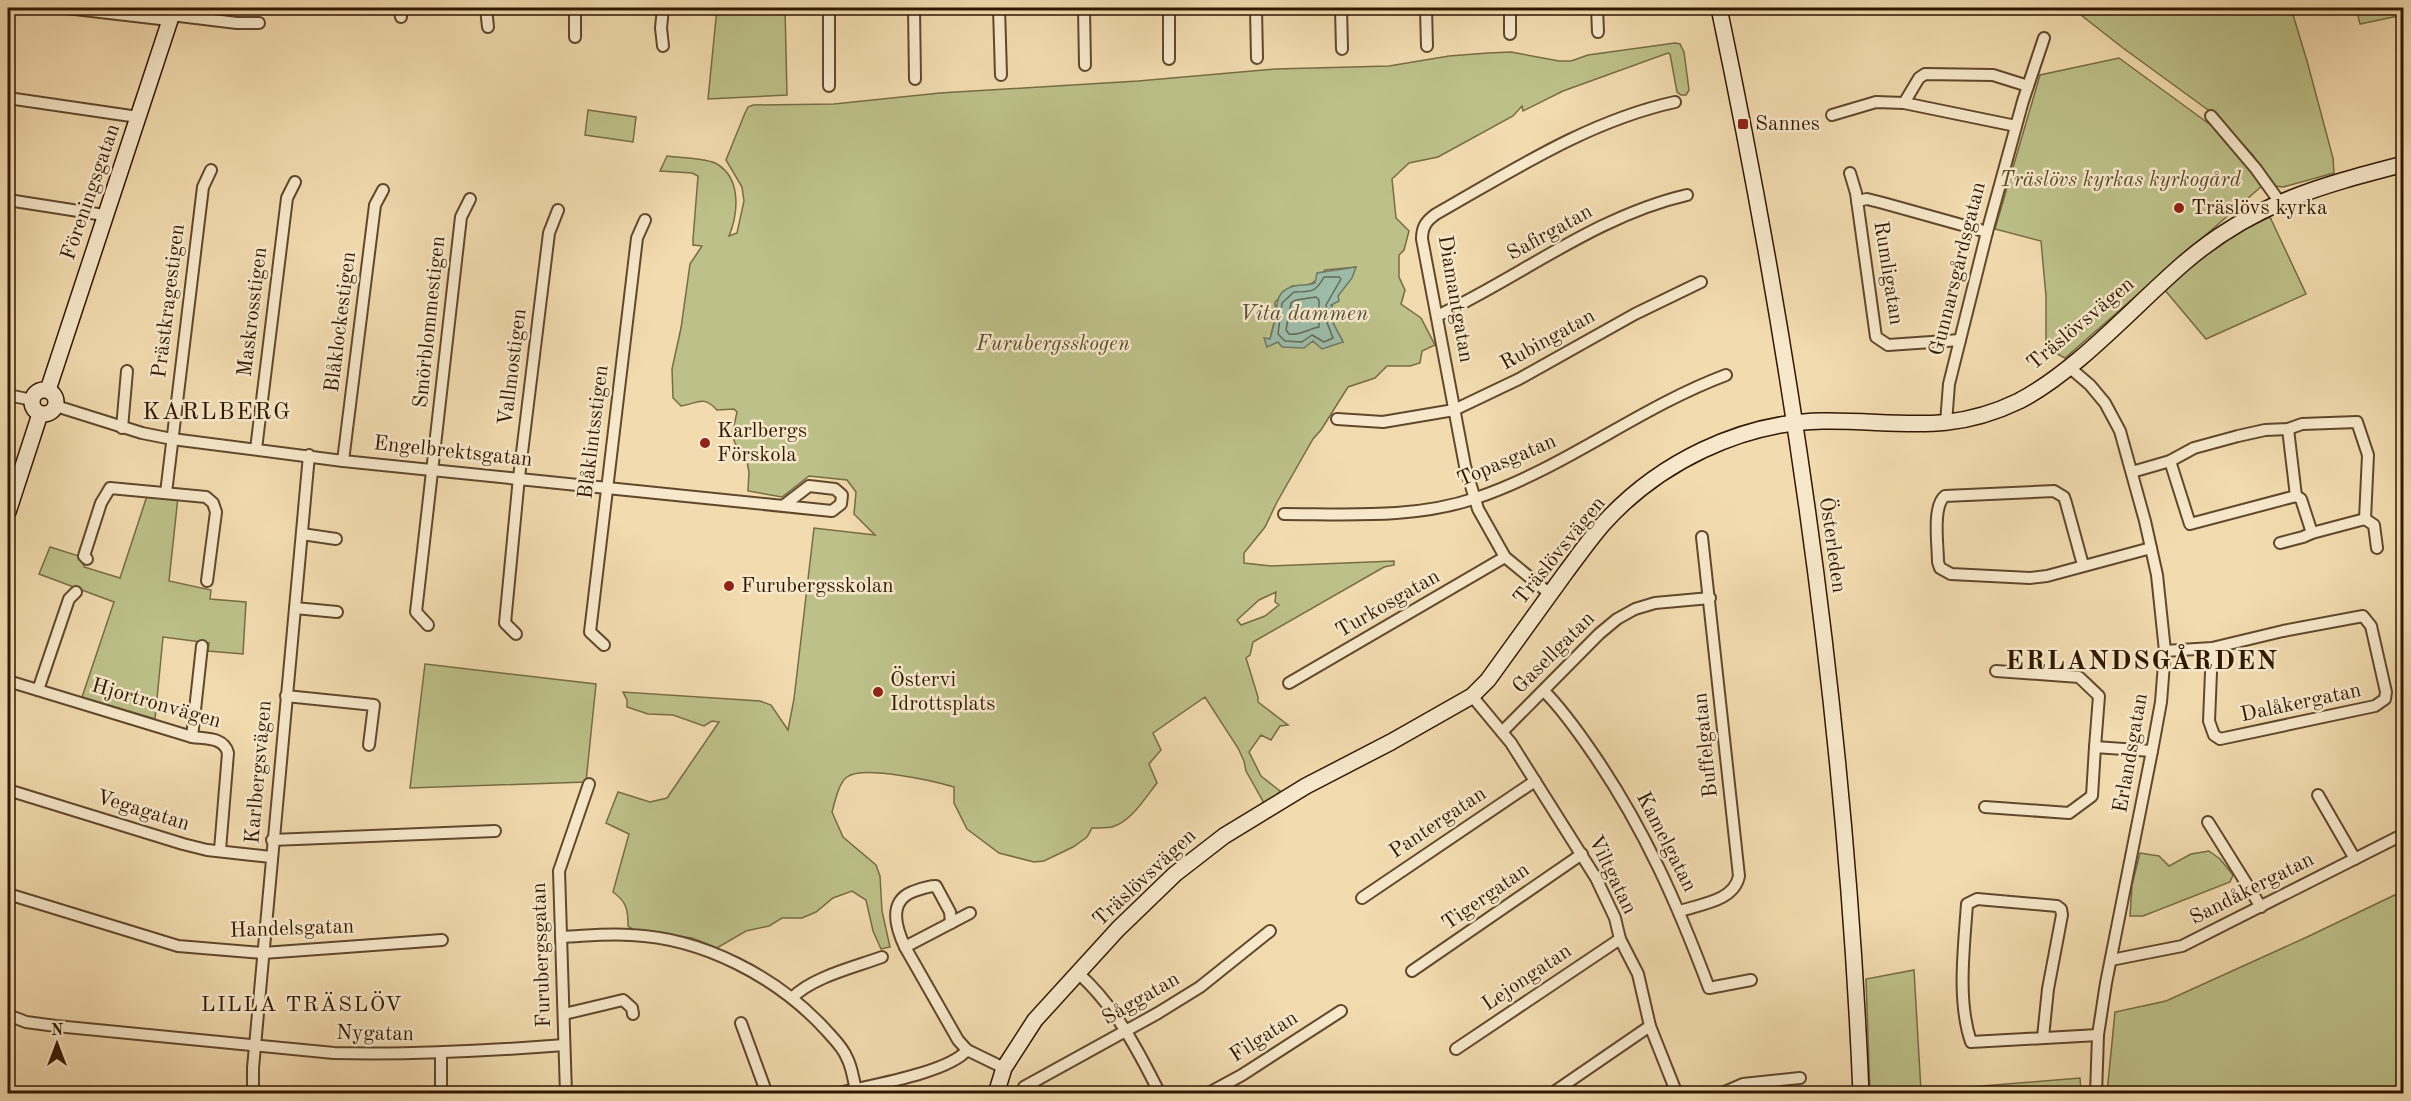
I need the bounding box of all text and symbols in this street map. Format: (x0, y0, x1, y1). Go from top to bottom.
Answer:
place label: Sannes (1755, 114, 1820, 135)
marker: Sannes (1736, 117, 1750, 131)
street label: Föreningsgatan (58, 121, 124, 263)
park label: Träslövs kyrkas kyrkogård (1999, 170, 2242, 191)
street label: Gunnarsgårdsgatan (1926, 180, 1990, 358)
place label: Träslövs kyrka (2191, 198, 2327, 219)
street label: Safirgatan (1504, 201, 1596, 265)
marker: Träslövs kyrka (2172, 201, 2186, 215)
street label: Rumligatan (1869, 219, 1907, 327)
street label: Prästkragestigen (149, 223, 189, 379)
street label: Diamantgatan (1433, 234, 1477, 364)
street label: Smörblommestigen (411, 235, 449, 409)
street label: Maskrosstigen (235, 246, 271, 378)
street label: Blåklockestigen (322, 250, 360, 394)
street label: Träslövsvägen (2024, 273, 2138, 375)
water label: Vita dammen (1240, 303, 1369, 325)
street label: Rubingatan (1497, 305, 1599, 375)
street label: Vallmostigen (495, 307, 531, 427)
park label: Furubergsskogen (975, 334, 1130, 355)
street label: Blåklintsstigen (575, 364, 613, 500)
district label: KARLBERG (142, 401, 292, 425)
place label: Karlbergs Förskola (717, 421, 807, 466)
street label: Topasgatan (1455, 431, 1559, 491)
street label: Engelbrektsgatan (372, 433, 534, 471)
marker: Karlbergs Förskola (698, 436, 712, 450)
street label: Träslövsvägen (1510, 493, 1610, 609)
street label: Österleden (1815, 495, 1853, 594)
street label: Turkosgatan (1333, 566, 1443, 642)
place label: Furubergsskolan (741, 576, 894, 597)
marker: Furubergsskolan (722, 579, 736, 593)
street label: Gasellgatan (1509, 608, 1599, 698)
district label: ERLANDSGÅRDEN (2005, 644, 2279, 675)
place label: Östervi Idrottsplats (890, 666, 995, 715)
street label: Hjortronvägen (89, 675, 223, 733)
street label: Dalåkergatan (2239, 680, 2363, 726)
marker: Östervi Idrottsplats (871, 685, 885, 699)
street label: Buffelgatan (1690, 691, 1722, 799)
street label: Erlandsgatan (2110, 691, 2152, 815)
street label: Karlbergsvägen (242, 699, 276, 845)
street label: Pantergatan (1386, 783, 1490, 863)
street label: Vegagatan (94, 787, 192, 835)
street label: Kamelgatan (1632, 789, 1700, 895)
street label: Träslövsvägen (1089, 825, 1201, 931)
street label: Viltgatan (1584, 832, 1640, 918)
street label: Sandåkergatan (2187, 849, 2317, 929)
street label: Tigergatan (1439, 859, 1533, 935)
street label: Furubergsgatan (529, 882, 555, 1028)
street label: Handelsgatan (229, 916, 355, 942)
street label: Lejongatan (1478, 941, 1576, 1015)
street label: Såggatan (1099, 969, 1183, 1029)
district label: LILLA TRÄSLÖV (201, 991, 403, 1016)
street label: Filgatan (1226, 1007, 1302, 1067)
north arrow (27, 1014, 87, 1074)
text: N (51, 1023, 64, 1039)
street label: Nygatan (336, 1023, 414, 1045)

